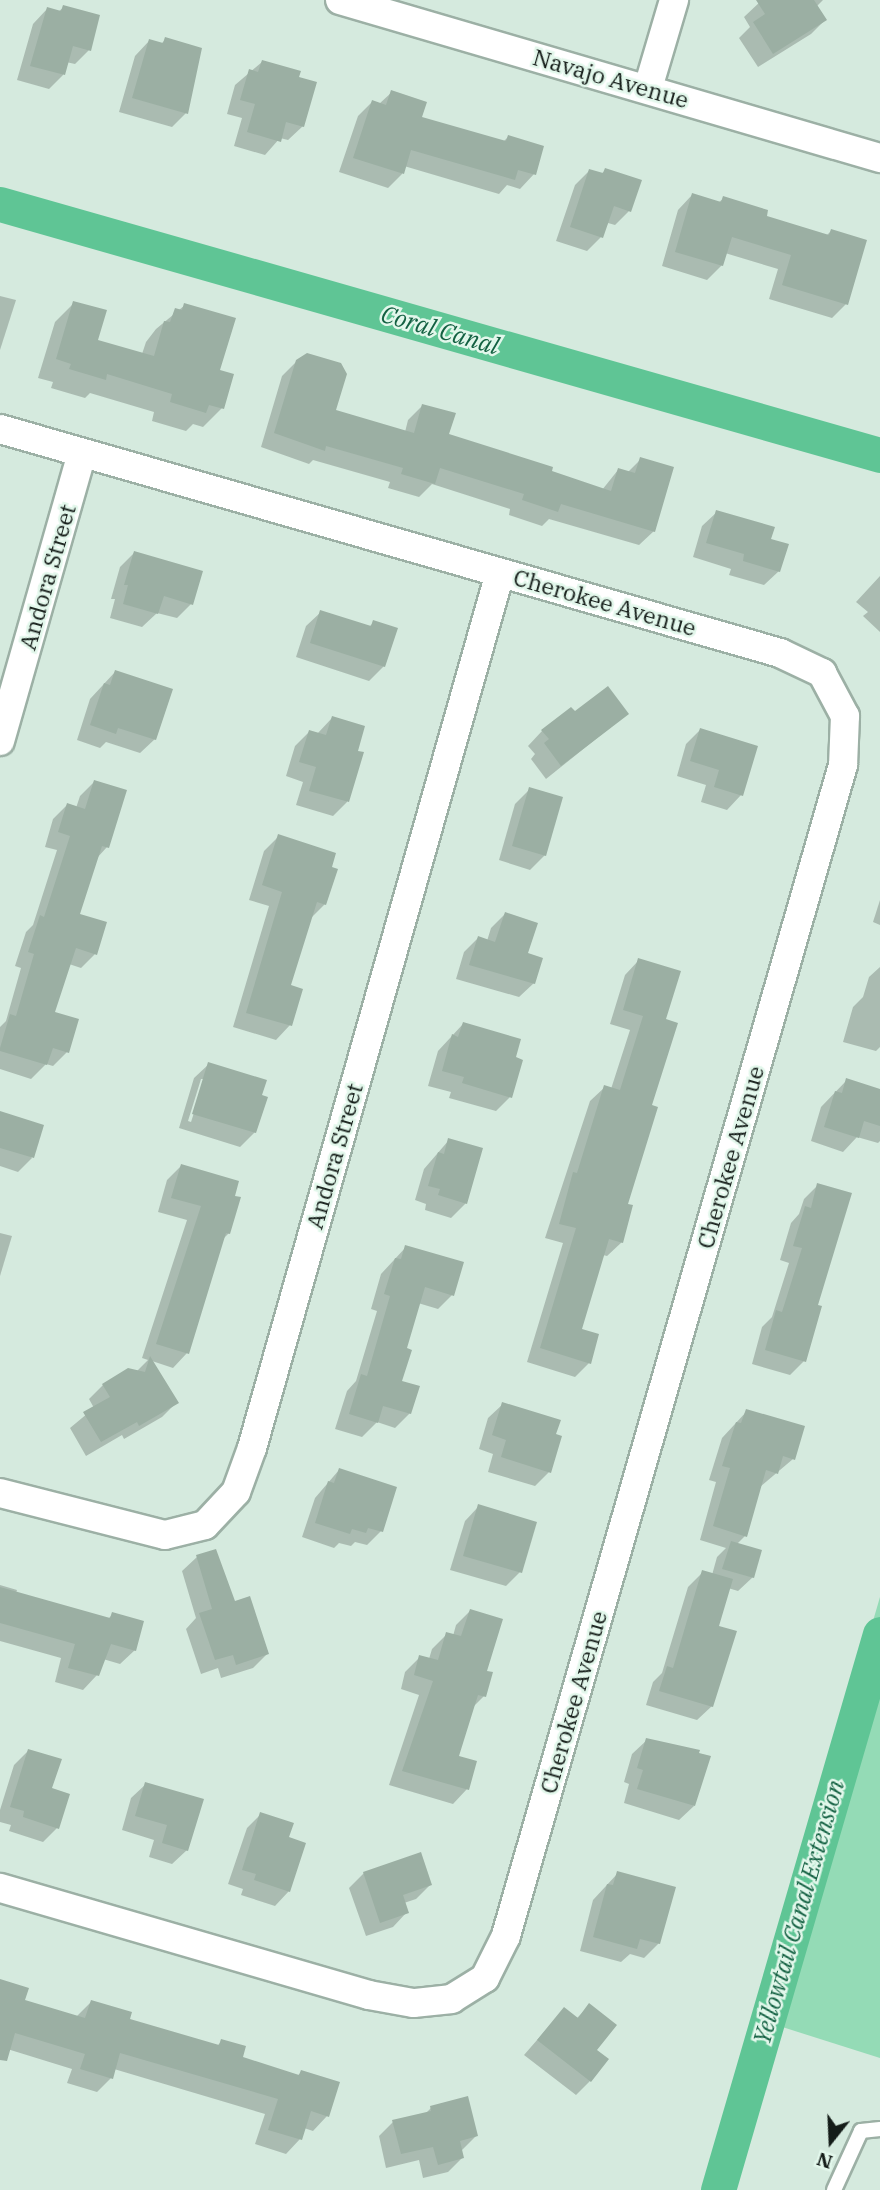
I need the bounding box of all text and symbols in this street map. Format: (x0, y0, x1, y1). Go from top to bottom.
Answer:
street label: Navajo Avenue (530, 43, 692, 113)
water label: Coral Canal (378, 299, 502, 361)
street label: Andora Street (13, 501, 81, 653)
street label: Cherokee Avenue (511, 563, 699, 641)
street label: Cherokee Avenue (691, 1063, 769, 1251)
street label: Andora Street (300, 1080, 368, 1232)
street label: Cherokee Avenue (534, 1608, 612, 1796)
water label: Yellowtail Canal Extension (747, 1777, 851, 2047)
north arrow (796, 2106, 866, 2176)
text: N (814, 2147, 835, 2175)

